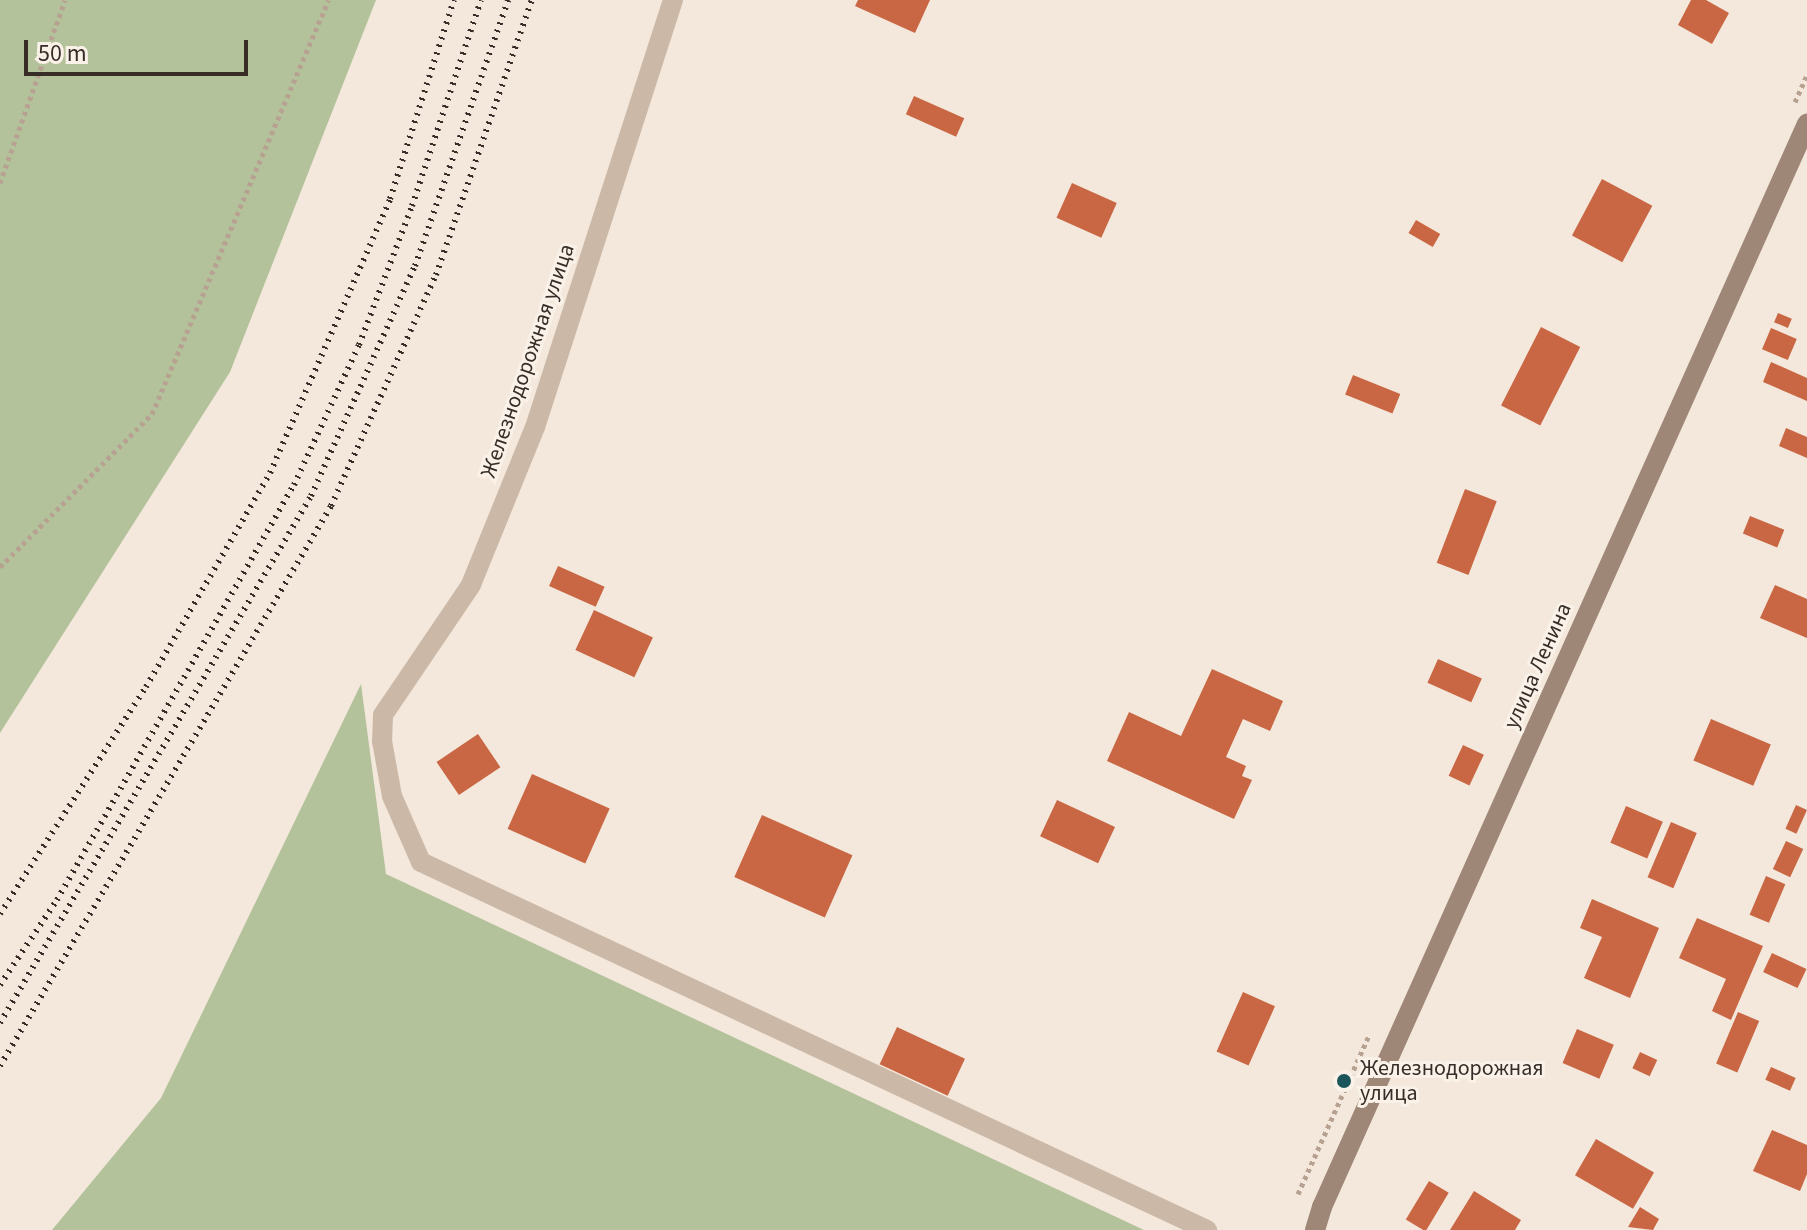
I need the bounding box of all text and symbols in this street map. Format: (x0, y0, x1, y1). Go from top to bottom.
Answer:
scale bar (28, 24, 252, 74)
text: 50 m (38, 36, 87, 71)
street label: Железнодорожная улица (476, 241, 580, 481)
street label: улица Ленина (1498, 599, 1578, 733)
place label: Железнодорожная улица (1360, 1055, 1544, 1106)
marker: Железнодорожная улица (1335, 1072, 1353, 1090)

